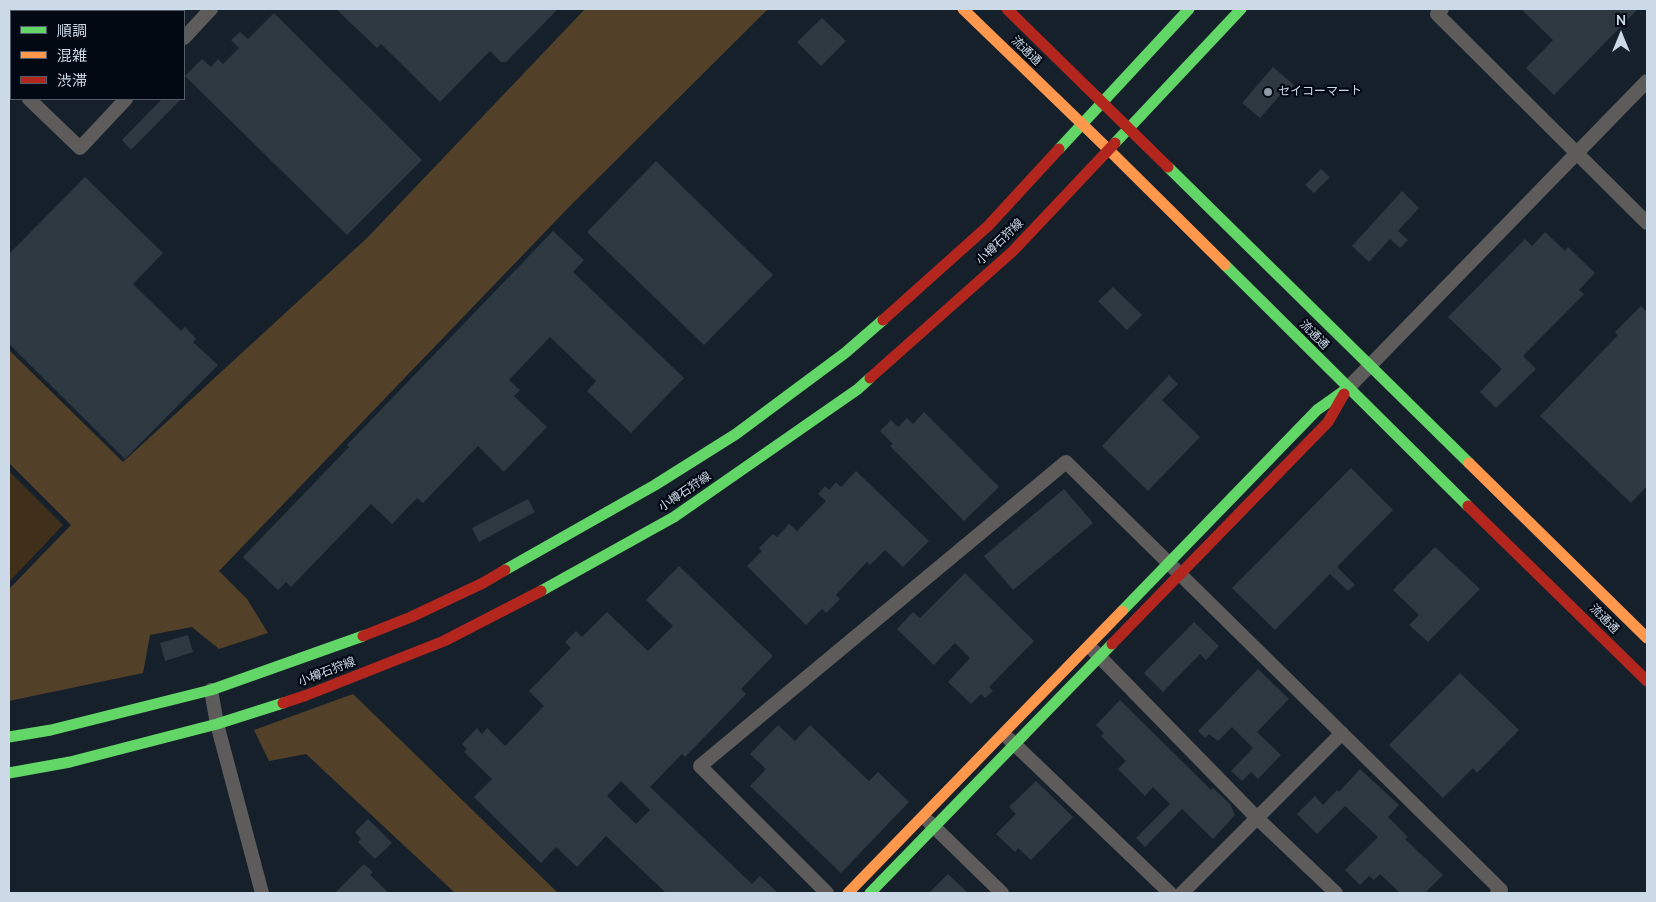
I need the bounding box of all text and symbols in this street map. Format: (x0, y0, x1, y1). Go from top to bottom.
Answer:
legend (10, 10, 185, 100)
north arrow (1596, 10, 1646, 60)
text: N (1616, 10, 1626, 29)
text: 順調 (57, 20, 87, 41)
street label: 流通通 (1008, 33, 1044, 69)
text: 混雑 (57, 45, 87, 66)
text: 渋滞 (57, 70, 87, 91)
place label: セイコーマート (1278, 85, 1362, 99)
marker: セイコーマート (1262, 86, 1274, 98)
street label: 小樽石狩線 (973, 216, 1027, 268)
street label: 流通通 (1296, 317, 1332, 353)
street label: 小樽石狩線 (656, 469, 714, 515)
street label: 流通通 (1586, 601, 1622, 637)
street label: 小樽石狩線 (296, 655, 358, 689)

